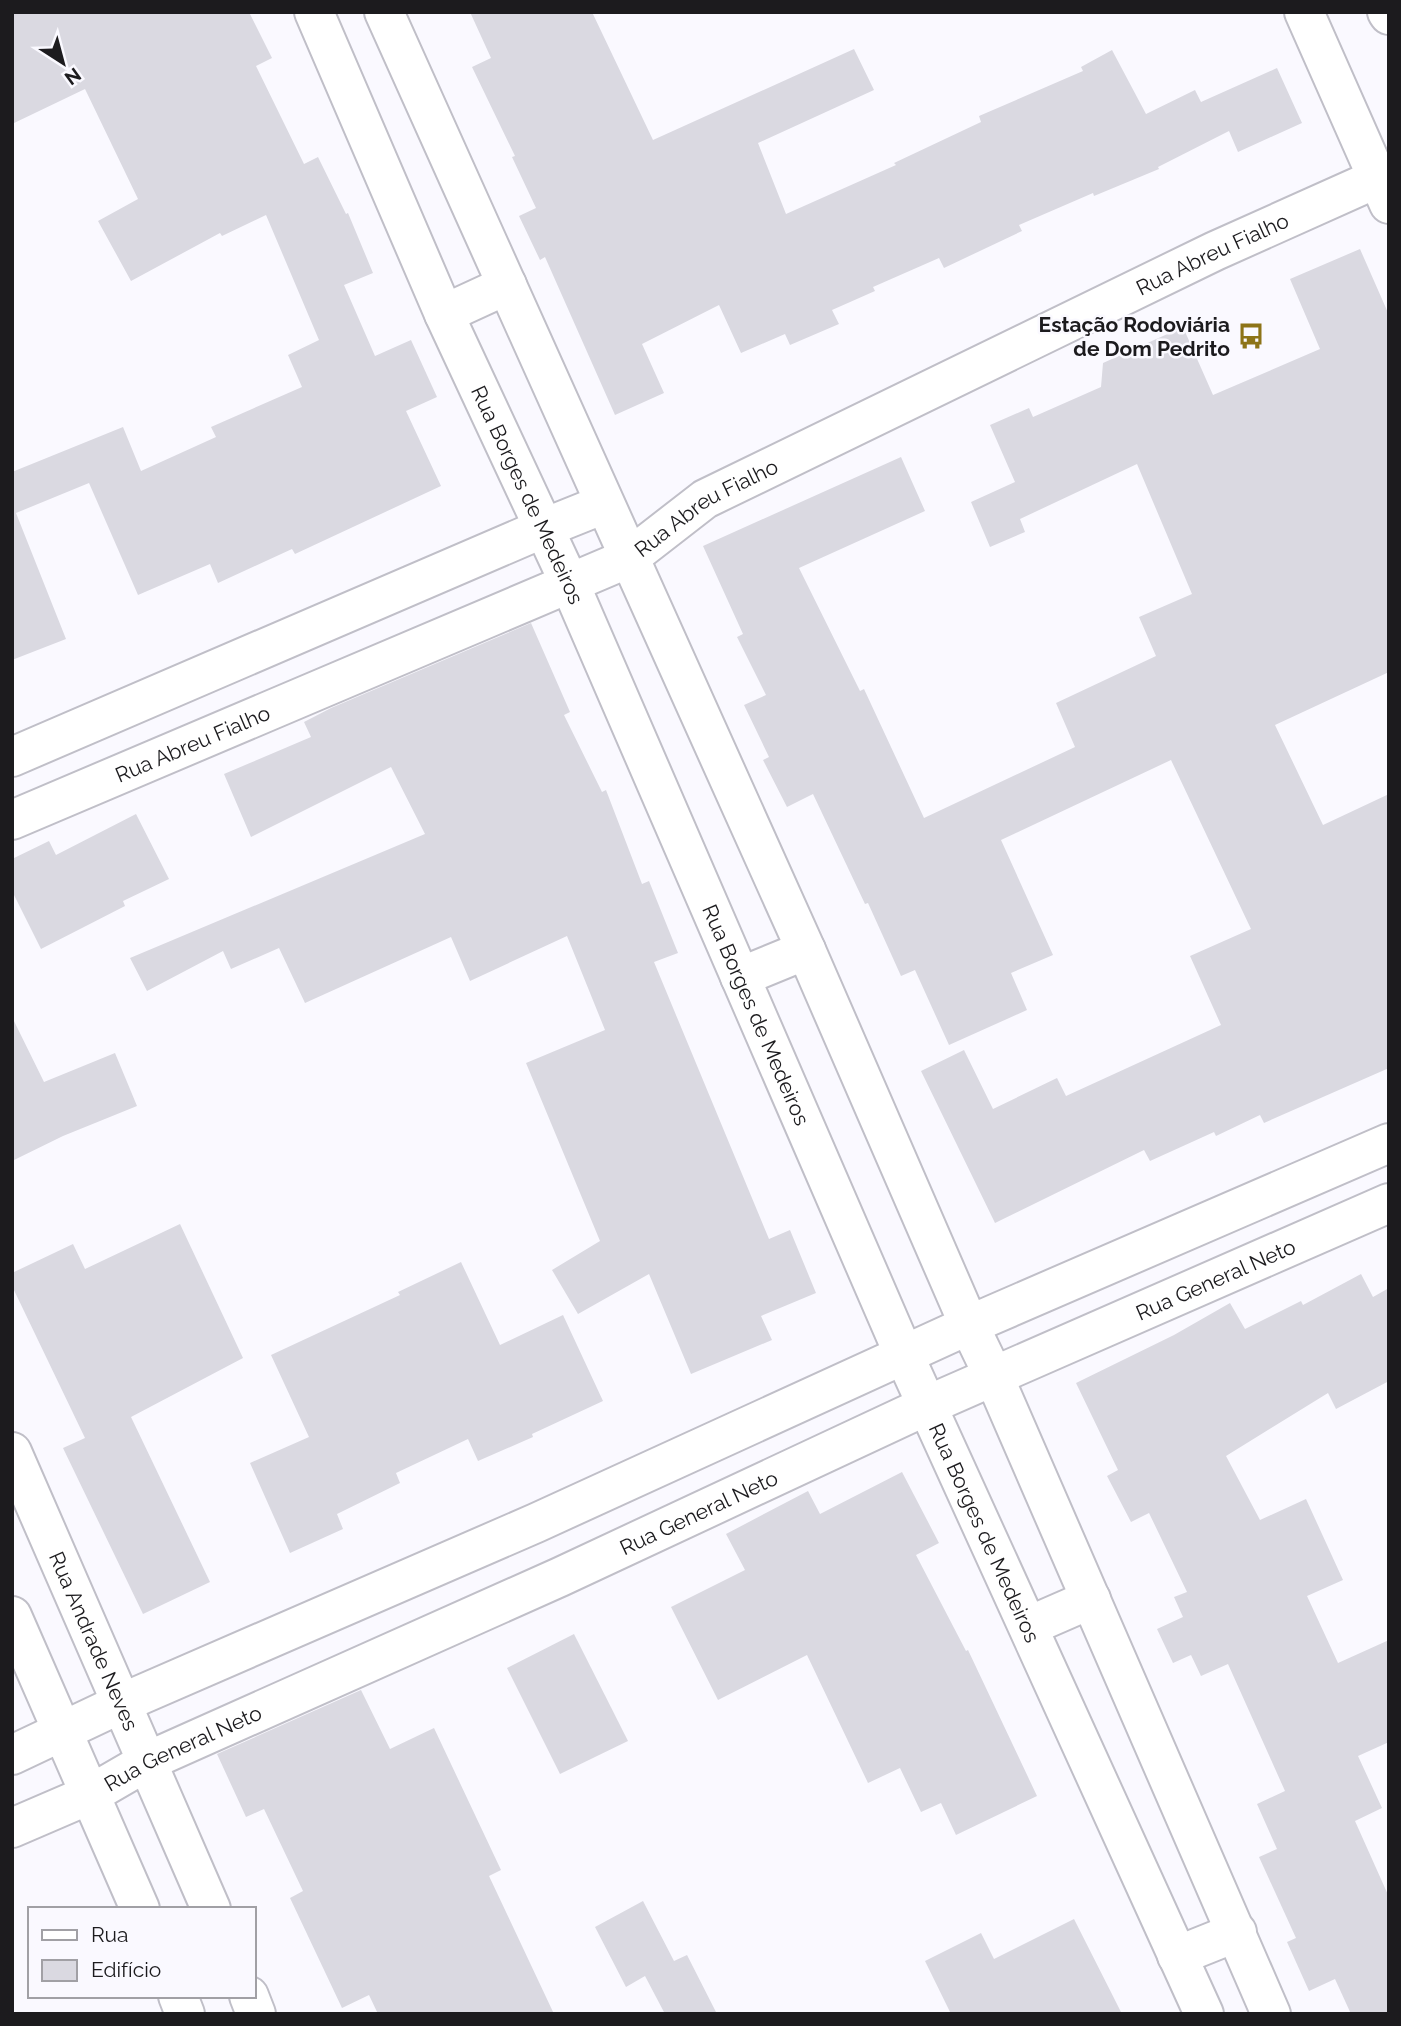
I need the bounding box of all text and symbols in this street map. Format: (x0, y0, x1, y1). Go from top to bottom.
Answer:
north arrow (28, 28, 98, 98)
text: N (61, 64, 85, 90)
street label: Rua Abreu Fialho (1132, 207, 1292, 300)
place label: Estação Rodoviária de Dom Pedrito (1039, 312, 1230, 361)
bus stop icon: Estação Rodoviária de Dom Pedrito (1236, 321, 1266, 351)
street label: Rua Borges de Medeiros (467, 381, 589, 608)
street label: Rua Abreu Fialho (629, 453, 782, 562)
street label: Rua Abreu Fialho (111, 700, 273, 787)
street label: Rua Borges de Medeiros (698, 900, 815, 1129)
street label: Rua General Neto (1132, 1233, 1299, 1325)
street label: Rua Borges de Medeiros (924, 1419, 1046, 1646)
street label: Rua General Neto (615, 1465, 782, 1560)
street label: Rua Andrade Neves (44, 1548, 144, 1734)
street label: Rua General Neto (100, 1699, 265, 1796)
legend (28, 1907, 256, 1998)
text: Rua (91, 1922, 128, 1947)
text: Edifício (91, 1957, 161, 1982)

